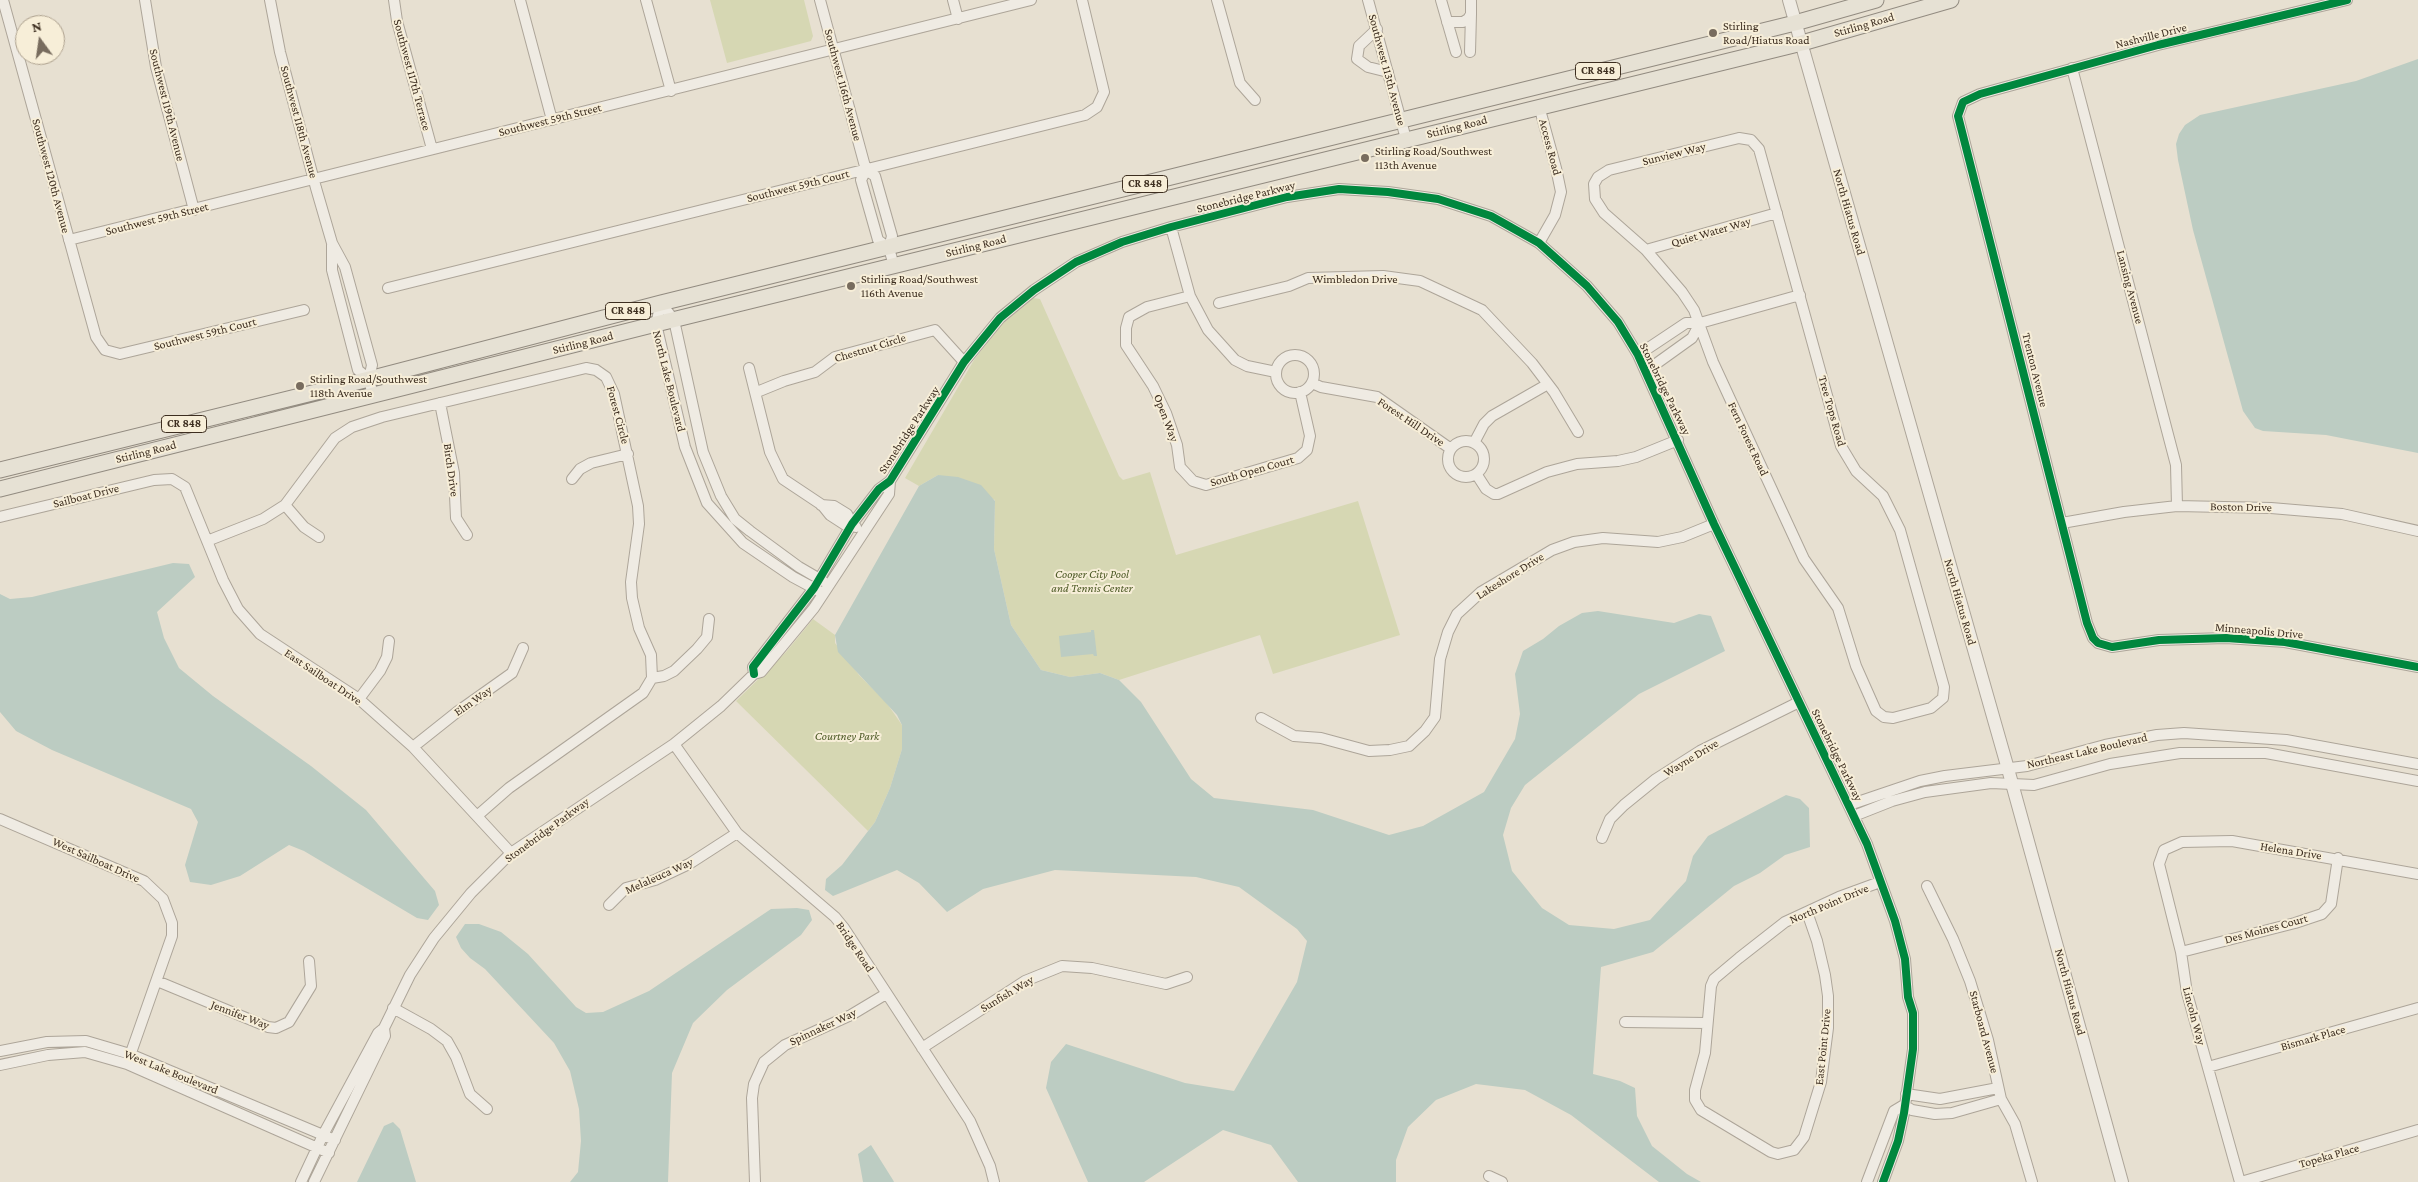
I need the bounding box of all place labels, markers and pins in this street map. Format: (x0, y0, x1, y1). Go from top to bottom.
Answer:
place label: Stirling Road/Hiatus Road (1723, 19, 1810, 47)
marker: Stirling Road/Hiatus Road (1707, 27, 1719, 39)
place label: Stirling Road/Southwest 113th Avenue (1375, 144, 1492, 172)
marker: Stirling Road/Southwest 113th Avenue (1359, 152, 1371, 164)
place label: Stirling Road/Southwest 116th Avenue (861, 272, 978, 300)
marker: Stirling Road/Southwest 116th Avenue (845, 280, 857, 292)
place label: Stirling Road/Southwest 118th Avenue (310, 372, 427, 400)
marker: Stirling Road/Southwest 118th Avenue (294, 380, 306, 392)

